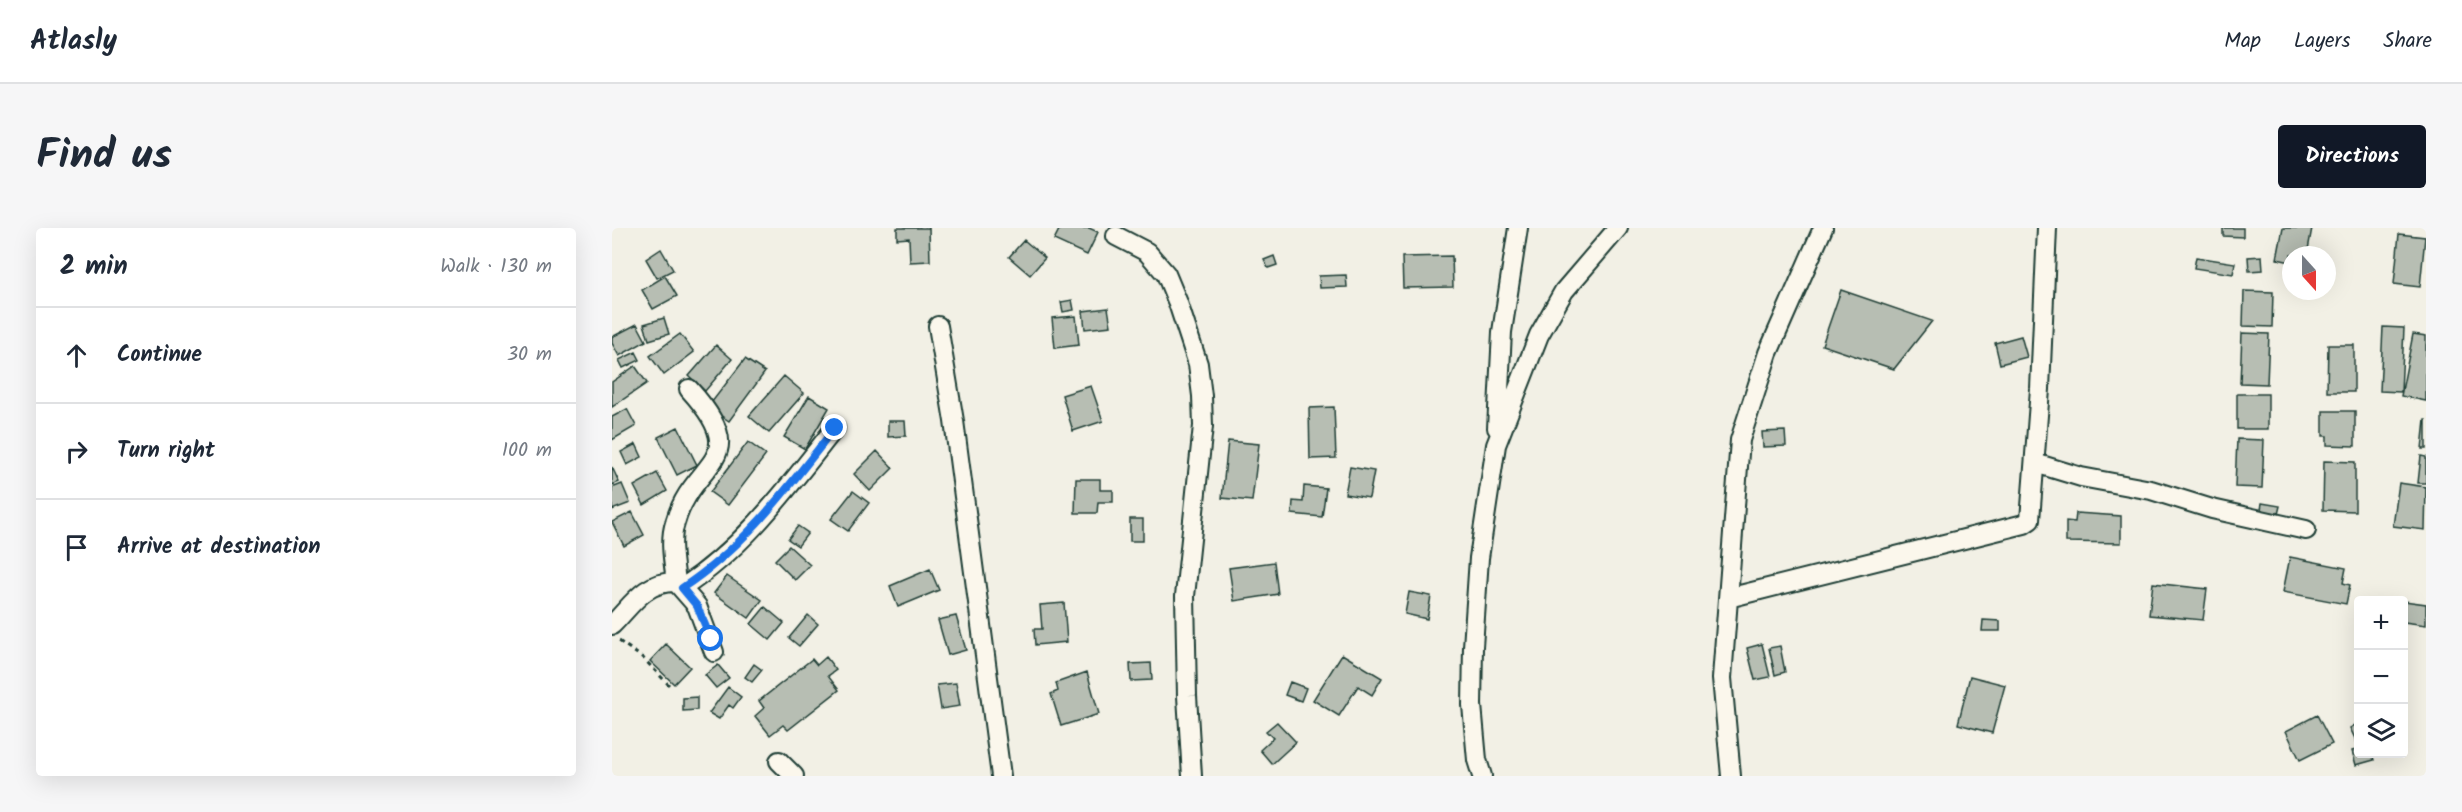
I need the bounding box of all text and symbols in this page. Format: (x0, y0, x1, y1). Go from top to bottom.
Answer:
text: Atlasly (30, 19, 117, 64)
text: Map (2224, 25, 2261, 58)
text: Layers (2294, 25, 2350, 58)
text: Share (2383, 25, 2432, 58)
text: Find us (36, 123, 172, 190)
button: Directions (2278, 125, 2426, 188)
text: 2 min (60, 246, 128, 288)
north arrow (2282, 246, 2336, 300)
text: Walk · 130 m (440, 251, 552, 283)
text: Continue (117, 338, 202, 373)
icon: ahead (60, 339, 93, 372)
text: 30 m (507, 339, 552, 371)
route end (821, 414, 847, 440)
text: Turn right (117, 434, 215, 469)
icon: right (60, 435, 93, 468)
text: 100 m (502, 435, 552, 467)
text: Arrive at destination (117, 530, 320, 565)
icon: arrive (60, 531, 93, 564)
map controls (2354, 596, 2408, 758)
button: + (2354, 596, 2408, 650)
route start (697, 625, 723, 651)
button: − (2354, 650, 2408, 704)
button: layers (2354, 704, 2408, 758)

